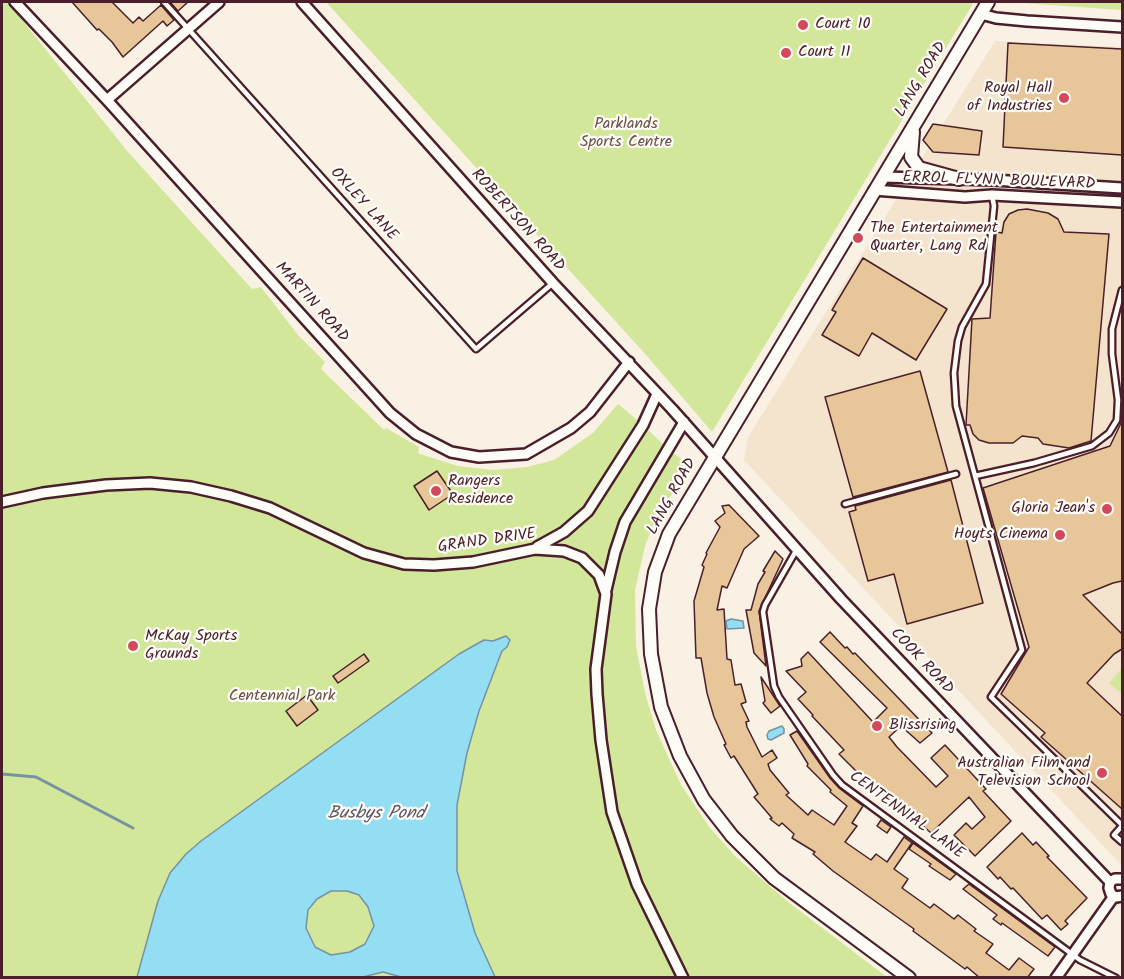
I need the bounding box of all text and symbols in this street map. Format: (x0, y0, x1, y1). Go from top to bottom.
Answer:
place label: Court 10 (815, 15, 870, 35)
marker: Court 10 (796, 18, 810, 32)
street label: LANG ROAD (892, 39, 952, 121)
place label: Court 11 (798, 43, 850, 63)
marker: Court 11 (779, 46, 793, 60)
place label: Royal Hall of Industries (967, 79, 1052, 117)
marker: Royal Hall of Industries (1057, 91, 1071, 105)
park label: Parklands Sports Centre (580, 115, 672, 153)
street label: OXLEY LANE (325, 164, 401, 246)
street label: ROBERTSON ROAD (466, 166, 568, 276)
street label: ERROL FLYNN BOULEVARD (902, 169, 1096, 195)
place label: The Entertainment Quarter, Lang Rd (870, 219, 998, 257)
marker: The Entertainment Quarter, Lang Rd (851, 231, 865, 245)
street label: MARTIN ROAD (270, 259, 352, 347)
street label: LANG ROAD (644, 455, 702, 539)
place label: Rangers Residence (448, 472, 513, 510)
marker: Rangers Residence (429, 484, 443, 498)
place label: Gloria Jean's (1011, 499, 1095, 519)
marker: Gloria Jean's (1100, 502, 1114, 516)
place label: Hoyts Cinema (954, 525, 1048, 545)
street label: GRAND DRIVE (437, 526, 537, 558)
marker: Hoyts Cinema (1053, 528, 1067, 542)
street label: COOK ROAD (885, 625, 957, 699)
place label: McKay Sports Grounds (145, 627, 237, 665)
marker: McKay Sports Grounds (126, 639, 140, 653)
park label: Centennial Park (229, 687, 335, 707)
place label: Blissrising (889, 716, 956, 736)
marker: Blissrising (870, 719, 884, 733)
place label: Australian Film and Television School (957, 754, 1090, 792)
marker: Australian Film and Television School (1095, 766, 1109, 780)
street label: CENTENNIAL LANE (845, 768, 967, 864)
water label: Busbys Pond (327, 804, 425, 826)

